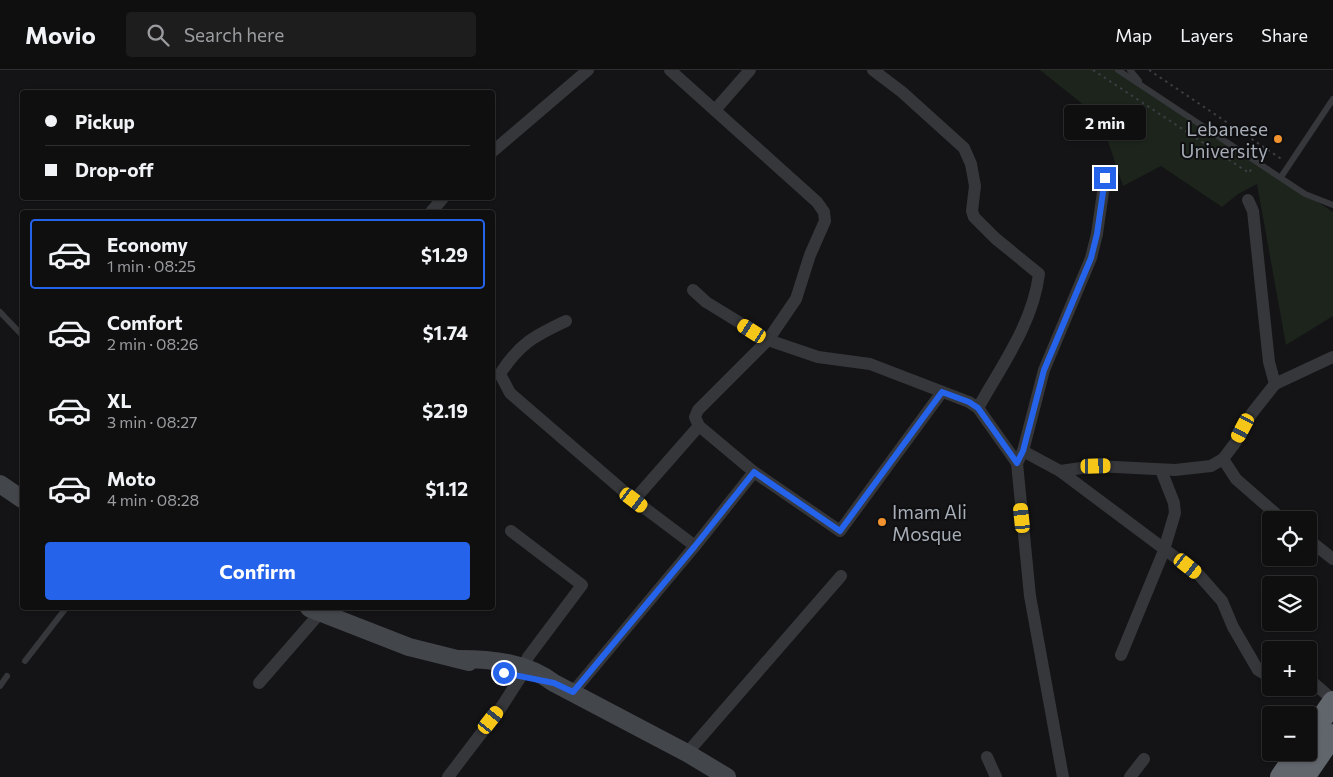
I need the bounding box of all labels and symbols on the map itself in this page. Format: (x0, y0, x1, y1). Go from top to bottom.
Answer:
callout: 2 min (1064, 106, 1146, 140)
place label: Lebanese University (1181, 117, 1268, 162)
marker: Lebanese University (1272, 133, 1284, 145)
route end (1094, 167, 1116, 189)
car (735, 317, 768, 345)
car (1229, 411, 1256, 445)
car (1080, 458, 1111, 474)
car (617, 485, 650, 515)
place label: Imam Ali Mosque (892, 500, 967, 545)
car (1012, 502, 1031, 534)
marker: Imam Ali Mosque (876, 516, 888, 528)
car (1171, 551, 1204, 581)
route start (493, 662, 515, 684)
car (475, 704, 506, 736)

